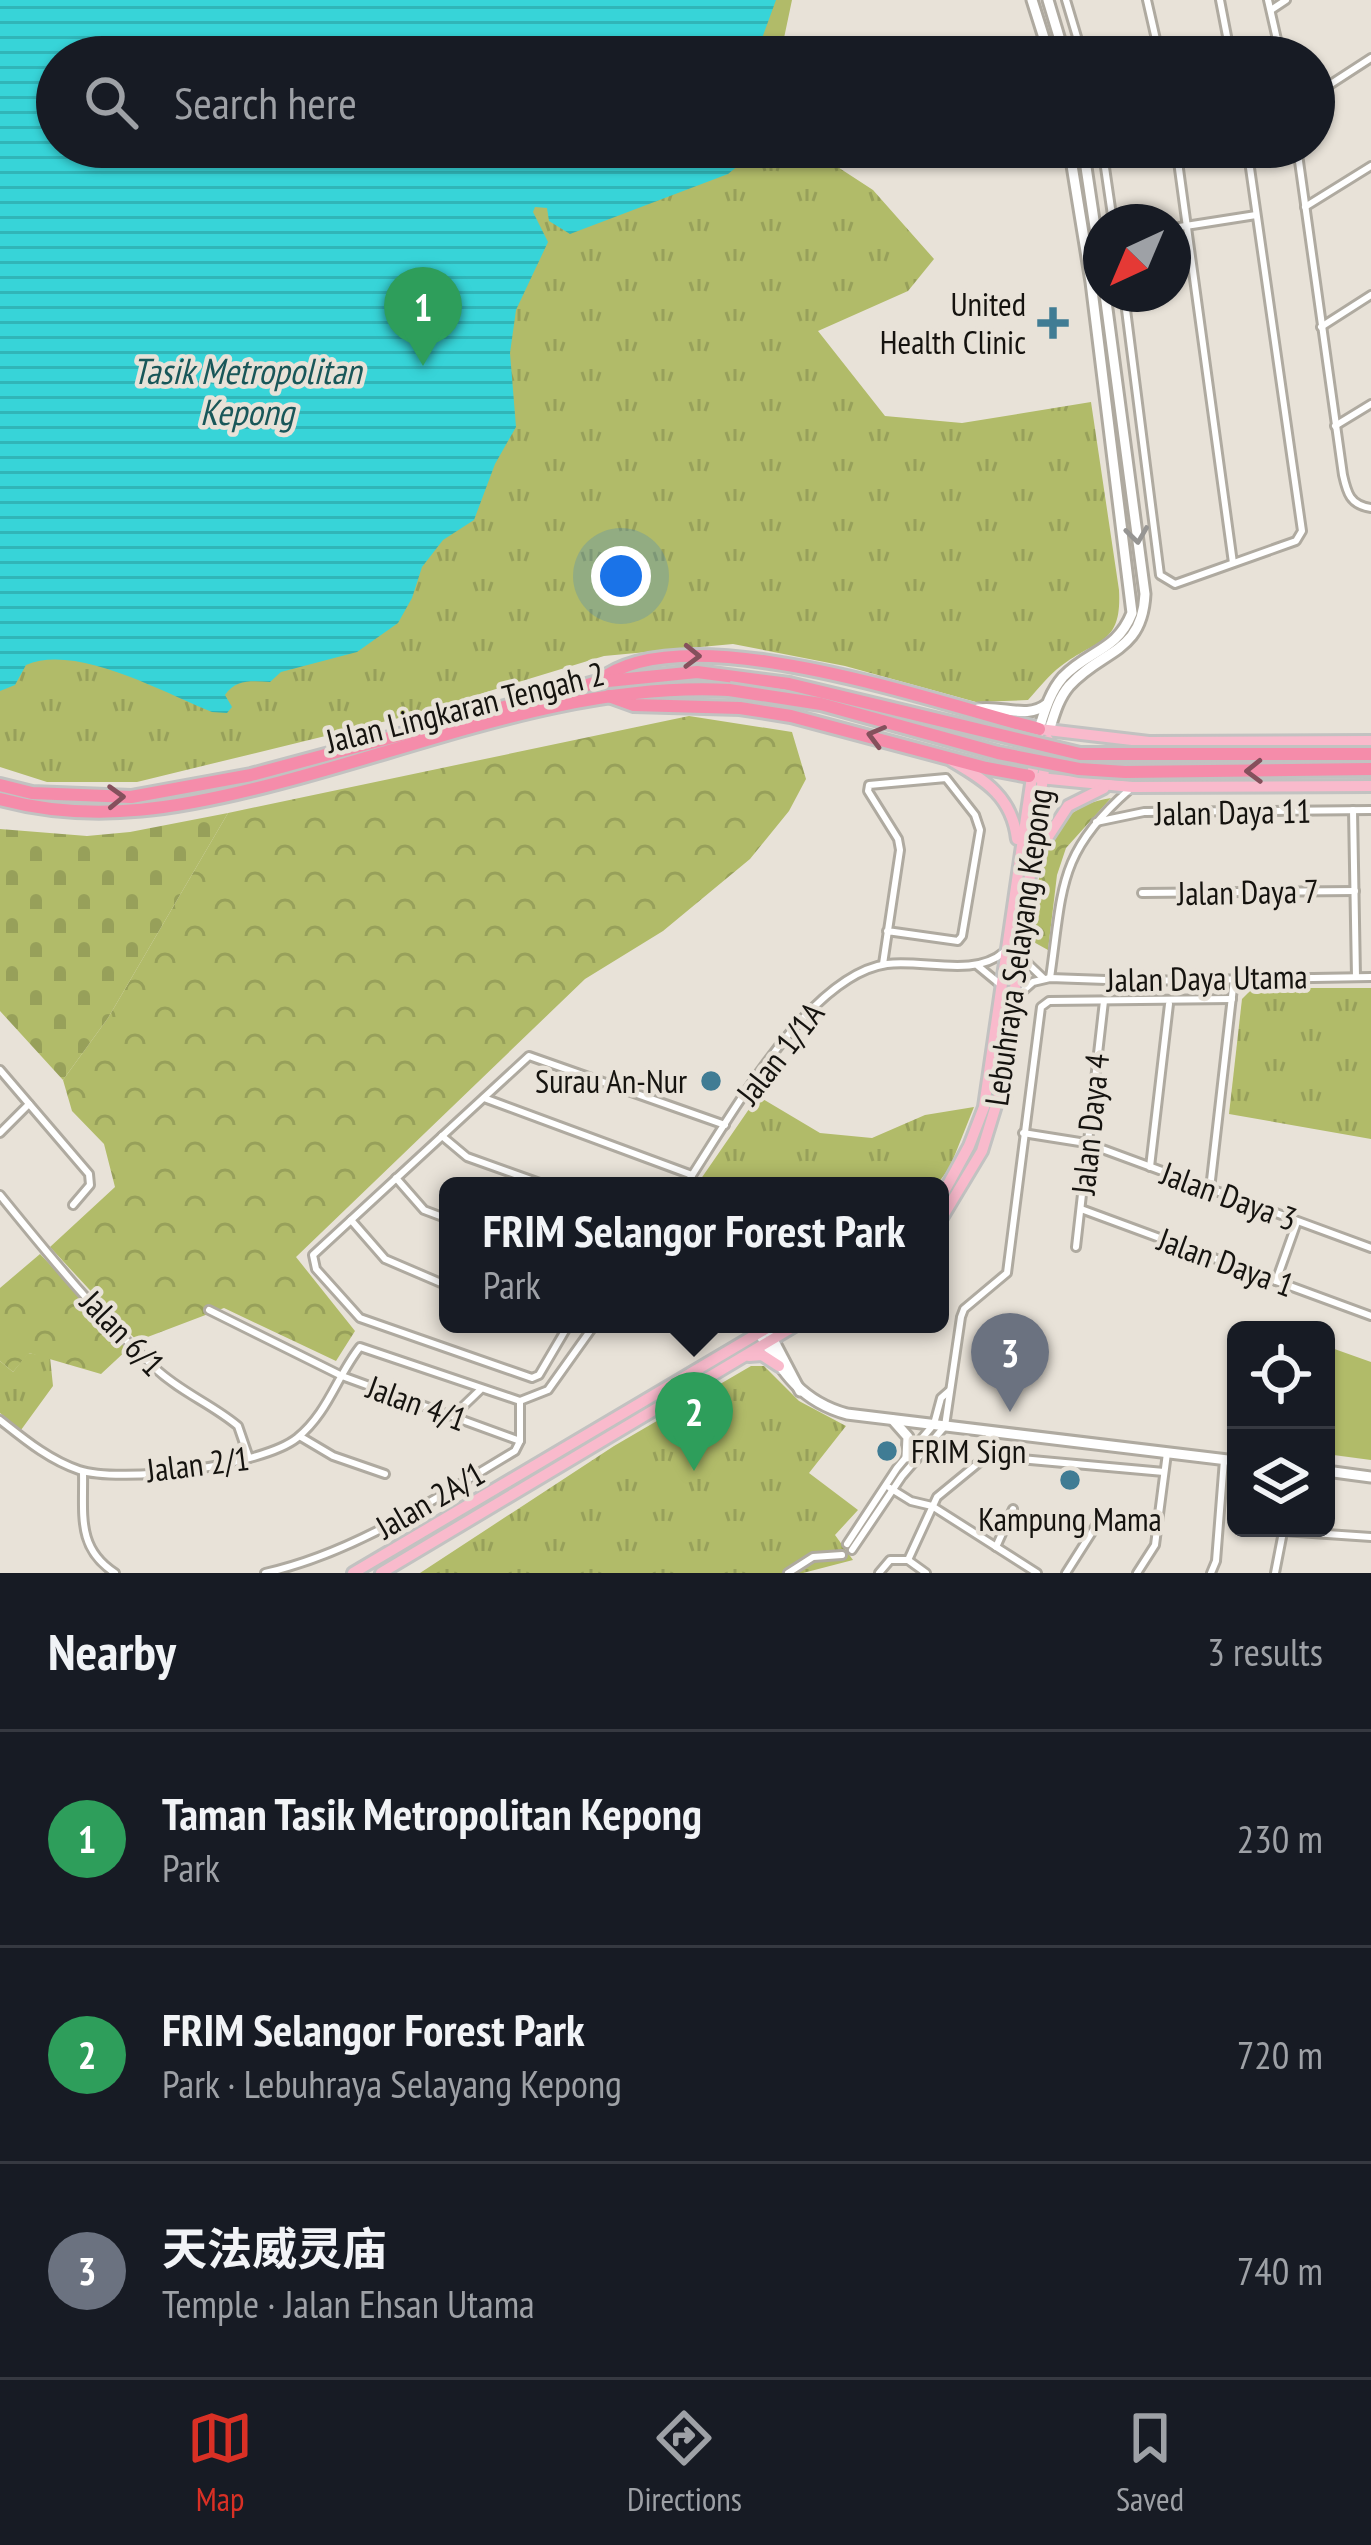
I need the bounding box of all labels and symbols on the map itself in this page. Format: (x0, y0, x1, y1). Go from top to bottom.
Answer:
north arrow (1083, 204, 1191, 312)
pin: 1 (384, 267, 462, 366)
place label: United Health Clinic (880, 282, 1026, 363)
marker: United Health Clinic (1037, 307, 1069, 339)
water label: Tasik Metropolitan Kepong (133, 347, 364, 435)
one-way arrow (1123, 525, 1149, 545)
your location (591, 546, 651, 606)
one-way arrow (683, 643, 702, 669)
street label: Jalan Lingkaran Tengah 2 (320, 651, 608, 762)
one-way arrow (866, 725, 887, 750)
one-way arrow (1244, 757, 1263, 783)
one-way arrow (107, 785, 126, 811)
street label: Lebuhraya Selayang Kepong (974, 786, 1061, 1108)
street label: Jalan Daya 11 (1153, 789, 1312, 834)
street label: Jalan Daya 7 (1176, 869, 1319, 914)
street label: Jalan Daya Utama (1105, 954, 1308, 1001)
street label: Jalan 1/1A (726, 992, 833, 1113)
street label: Jalan Daya 4 (1061, 1051, 1118, 1198)
place label: Surau An-Nur (535, 1059, 687, 1102)
marker: Surau An-Nur (698, 1068, 724, 1094)
street label: Jalan Daya 3 (1154, 1151, 1303, 1240)
street label: Jalan Daya 1 (1151, 1217, 1300, 1306)
street label: Jalan 6/1 (71, 1280, 175, 1385)
pin: 3 (971, 1313, 1049, 1412)
street label: Jalan 4/1 (360, 1364, 473, 1440)
pin: 2 (655, 1372, 733, 1471)
place label: FRIM Sign (911, 1429, 1026, 1472)
street label: Jalan 2/1 (143, 1436, 252, 1491)
marker: FRIM Sign (874, 1438, 900, 1464)
street label: Jalan 2A/1 (367, 1451, 492, 1548)
marker: Kampung Mama (1057, 1467, 1083, 1493)
place label: Kampung Mama (978, 1497, 1162, 1540)

